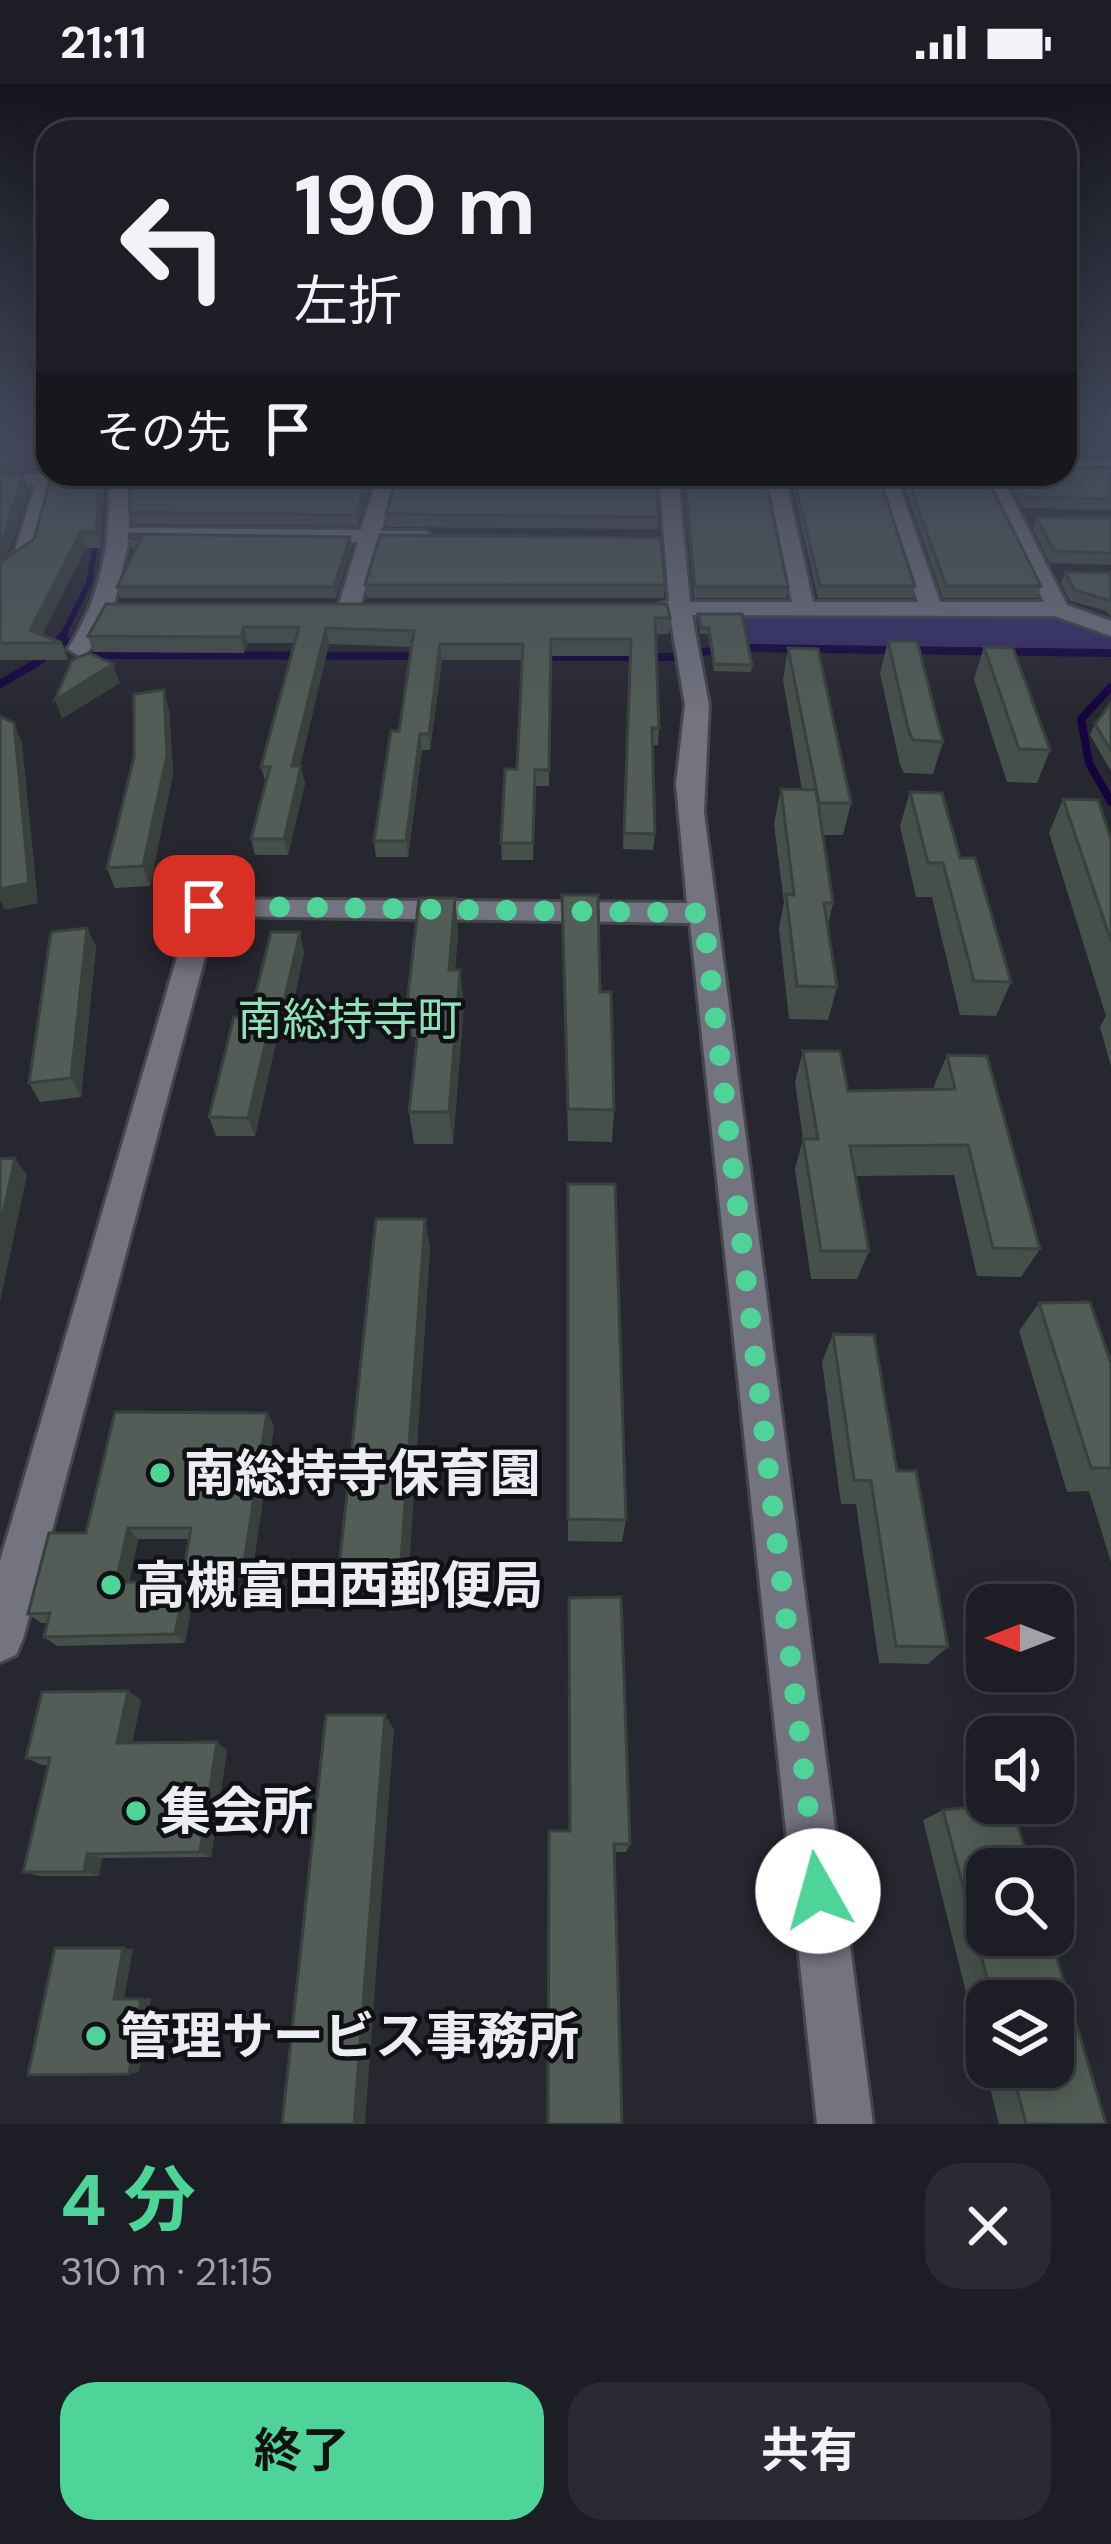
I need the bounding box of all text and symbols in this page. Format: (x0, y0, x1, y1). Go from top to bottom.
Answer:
text: 21:11 (60, 13, 147, 72)
text: 190 m (294, 151, 536, 260)
icon: left (96, 168, 252, 324)
text: 左折 (294, 266, 402, 337)
icon: arrive (255, 396, 321, 462)
text: その先 (96, 403, 231, 462)
pin (153, 855, 255, 957)
icon: arrive (171, 873, 237, 939)
district label: 南総持寺町 (237, 990, 463, 1049)
place label: 南総持寺保育園 (184, 1440, 541, 1507)
marker: 南総持寺保育園 (147, 1460, 173, 1486)
place label: 高槻富田西郵便局 (135, 1552, 543, 1619)
marker: 高槻富田西郵便局 (98, 1572, 124, 1598)
north arrow (966, 1584, 1074, 1692)
map controls (966, 1584, 1074, 2088)
button: sound (966, 1716, 1074, 1824)
place label: 集会所 (160, 1778, 313, 1845)
marker: 集会所 (123, 1798, 149, 1824)
position arrow (755, 1828, 881, 1954)
button: search (966, 1848, 1074, 1956)
button: layers (966, 1980, 1074, 2088)
place label: 管理サービス事務所 (120, 2003, 579, 2070)
marker: 管理サービス事務所 (83, 2023, 109, 2049)
text: 4 分 (60, 2154, 196, 2247)
button: close (925, 2163, 1051, 2289)
text: 310 m · 21:15 (60, 2246, 273, 2297)
button: 終了 (60, 2382, 544, 2520)
button: 共有 (568, 2382, 1051, 2520)

